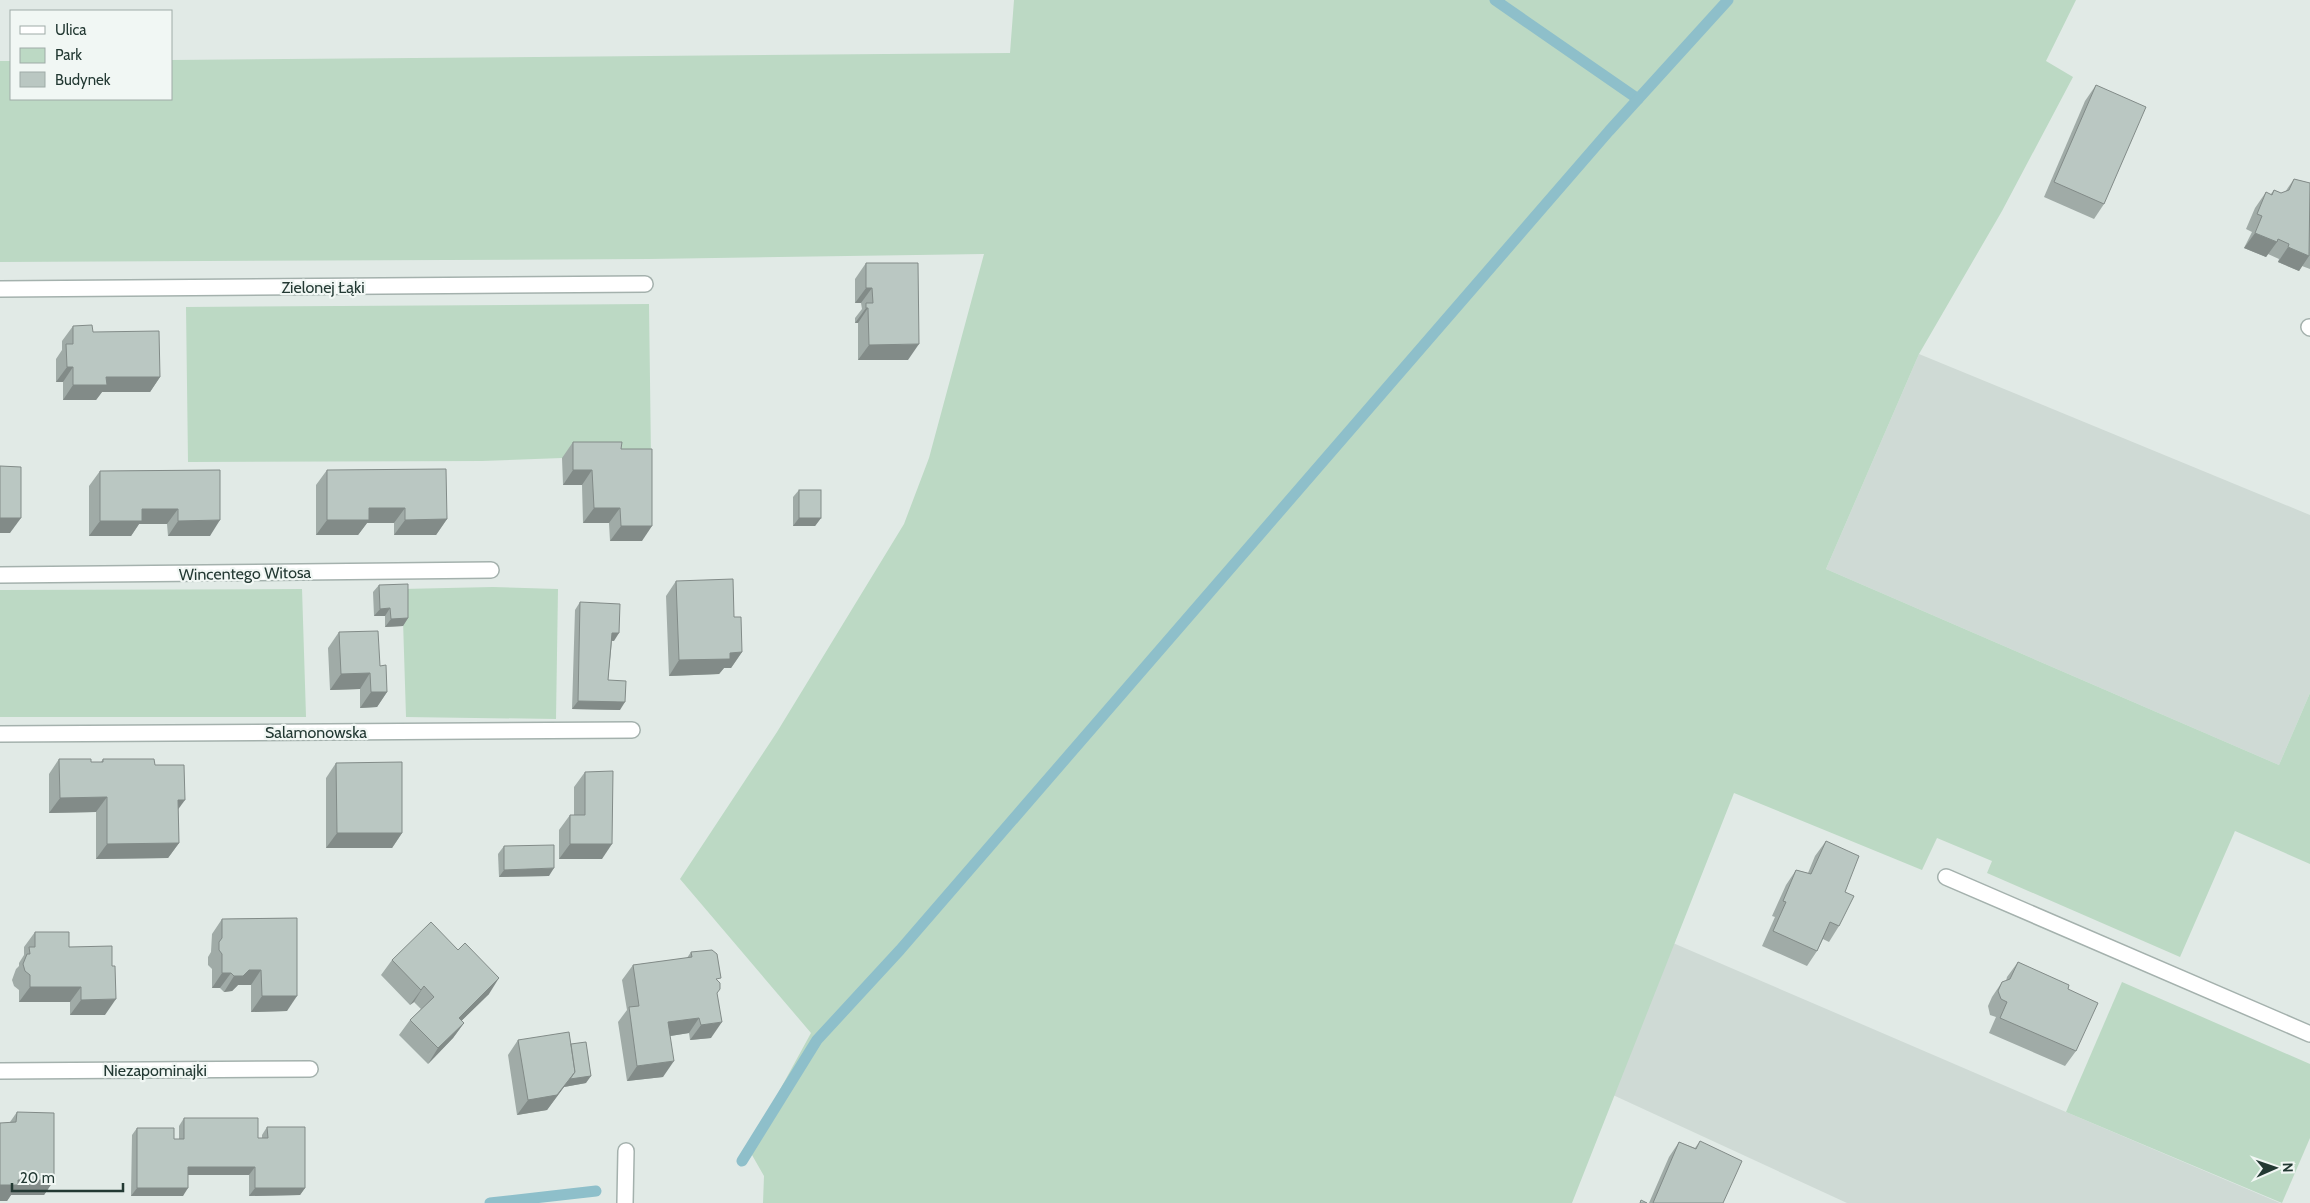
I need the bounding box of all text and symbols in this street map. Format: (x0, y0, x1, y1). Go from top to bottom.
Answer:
legend (10, 10, 172, 100)
text: Ulica (55, 21, 87, 39)
text: Park (55, 46, 82, 64)
text: Budynek (55, 71, 111, 89)
street label: Zielonej Łąki (281, 278, 365, 297)
street label: Wincentego Witosa (179, 563, 312, 584)
street label: Salamonowska (265, 723, 367, 742)
street label: Niezapominajki (103, 1061, 207, 1080)
north arrow (2250, 1143, 2300, 1193)
scale bar (12, 1160, 124, 1192)
text: N (2279, 1162, 2297, 1173)
text: 20 m (20, 1169, 55, 1187)

